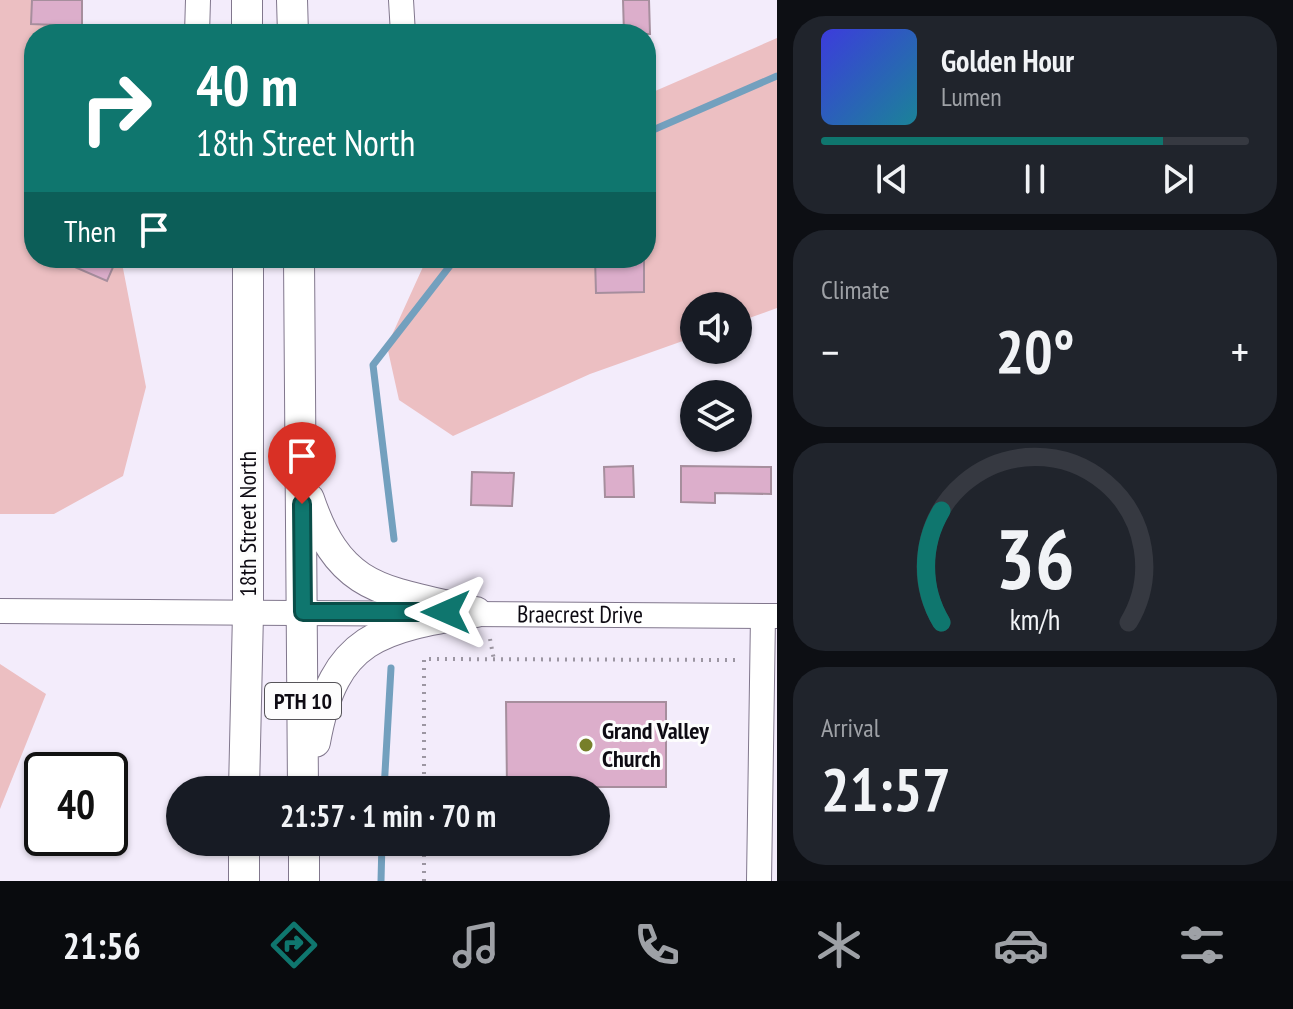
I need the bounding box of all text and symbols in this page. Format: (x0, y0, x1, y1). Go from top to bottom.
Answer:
text: Golden Hour (941, 41, 1074, 80)
text: 40 m (196, 49, 298, 121)
icon: right (64, 56, 168, 160)
text: Lumen (941, 80, 1002, 113)
text: 18th Street North (196, 119, 415, 166)
icon: previous (870, 157, 914, 201)
icon: pause (1013, 157, 1057, 201)
icon: next (1156, 157, 1200, 201)
icon: arrive (132, 208, 176, 252)
text: Then (64, 211, 116, 250)
text: Climate (821, 273, 890, 306)
map controls (680, 292, 752, 452)
button: sound (680, 292, 752, 364)
text: 20° (995, 312, 1075, 390)
text: − (821, 323, 839, 380)
text: + (1231, 323, 1249, 380)
button: layers (680, 380, 752, 452)
pin (268, 422, 336, 504)
icon: arrive (280, 434, 324, 478)
street label: 18th Street North (232, 451, 263, 597)
text: 36 (995, 504, 1075, 612)
position arrow (404, 570, 488, 654)
street label: Braecrest Drive (517, 598, 643, 630)
text: km/h (1010, 602, 1060, 639)
road number: PTH 10 (265, 683, 341, 719)
text: Arrival (821, 711, 880, 744)
place label: Grand Valley Church (602, 715, 709, 774)
marker: Grand Valley Church (577, 736, 595, 754)
text: 21:57 (821, 750, 951, 828)
speed limit sign: 40 (24, 752, 128, 856)
text: 21:57 · 1 min · 70 m (280, 796, 496, 835)
icon: directions (266, 917, 322, 973)
icon: music (448, 917, 504, 973)
icon: phone (629, 917, 685, 973)
icon: climate (811, 917, 867, 973)
icon: car (993, 917, 1049, 973)
icon: filters (1174, 917, 1230, 973)
text: 21:56 (63, 922, 141, 969)

